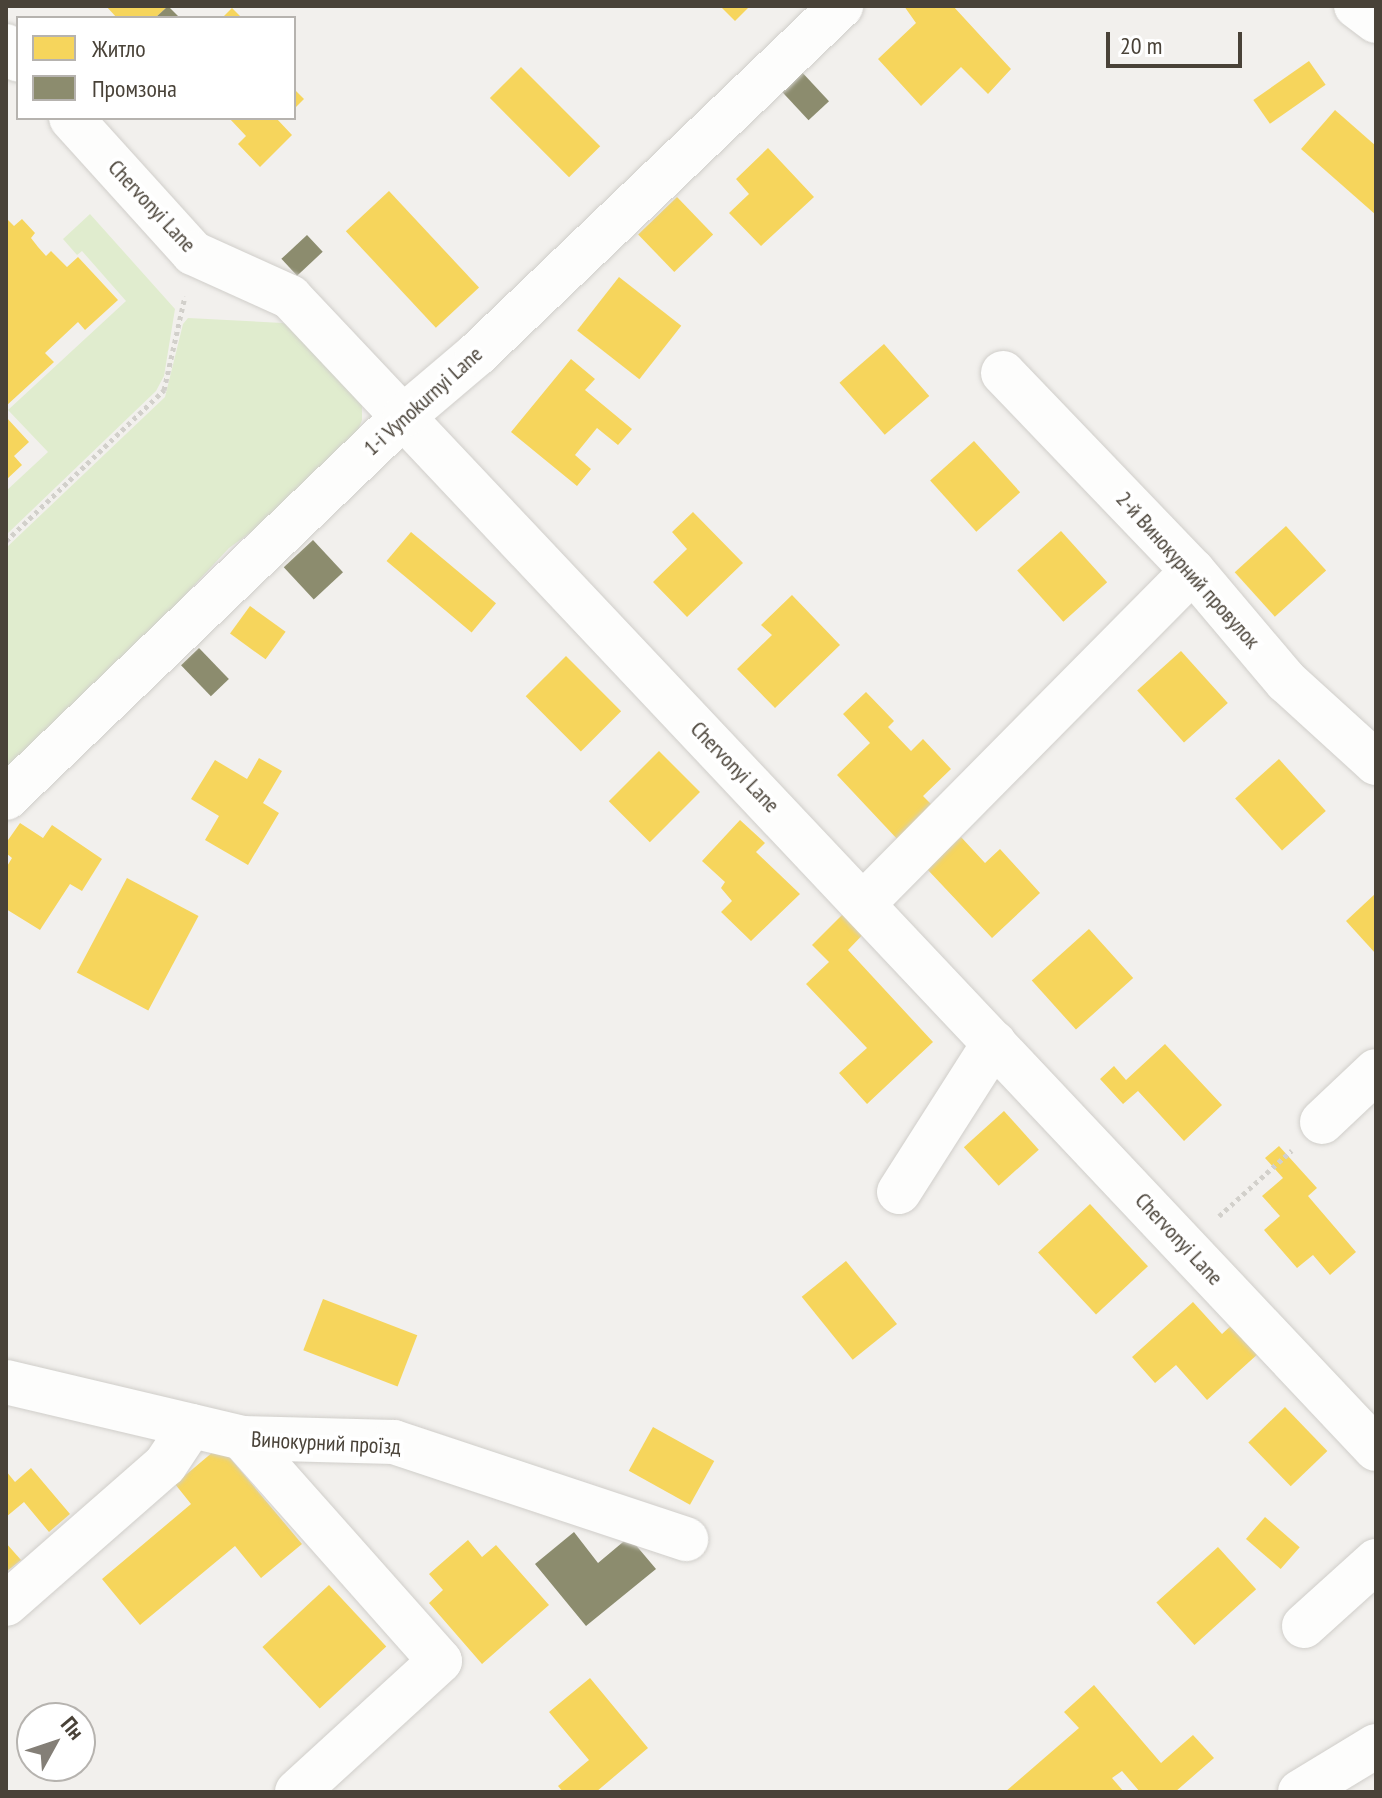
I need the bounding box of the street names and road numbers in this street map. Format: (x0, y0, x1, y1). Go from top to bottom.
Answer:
street label: Chervonyi Lane (103, 154, 201, 258)
street label: 1-i Vynokurnyi Lane (358, 341, 488, 461)
street label: 2-й Винокурний провулок (1111, 486, 1265, 654)
street label: Chervonyi Lane (685, 716, 785, 818)
street label: Chervonyi Lane (1130, 1187, 1228, 1291)
street label: Винокурний проїзд (250, 1426, 402, 1460)

